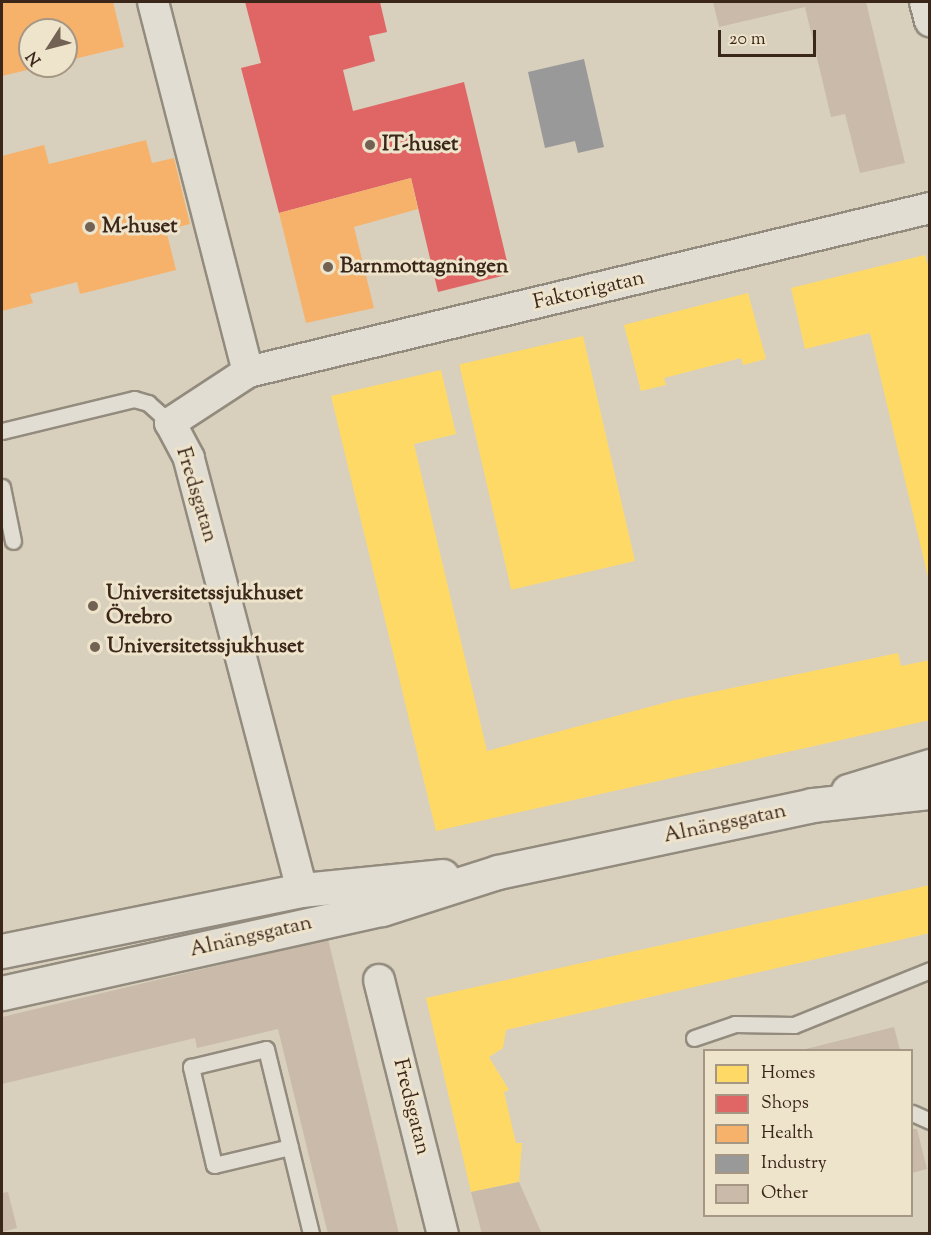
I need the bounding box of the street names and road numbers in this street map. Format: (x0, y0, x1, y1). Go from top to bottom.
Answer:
street label: Faktorigatan (531, 266, 647, 316)
street label: Fredsgatan (170, 444, 222, 546)
street label: Alnängsgatan (661, 799, 789, 849)
street label: Alnängsgatan (187, 911, 315, 963)
street label: Fredsgatan (387, 1056, 435, 1158)

